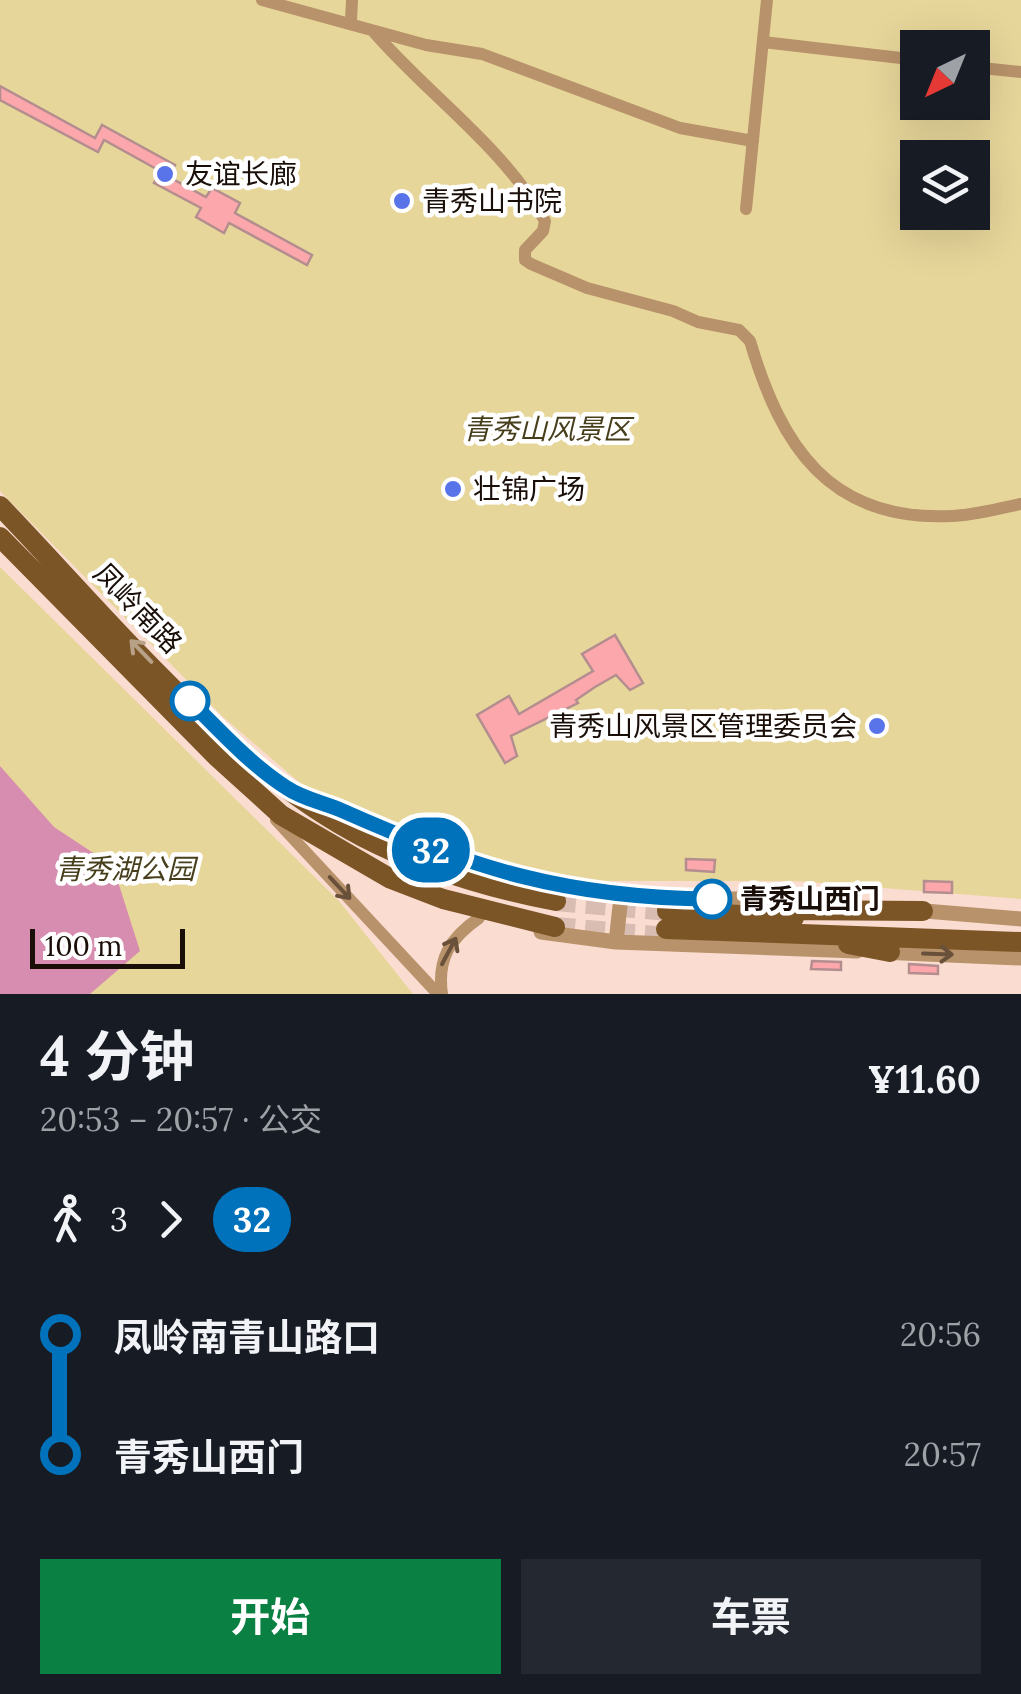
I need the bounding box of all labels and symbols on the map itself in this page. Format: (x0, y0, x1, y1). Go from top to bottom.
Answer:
north arrow (900, 30, 990, 120)
place label: 友谊长廊 (185, 156, 297, 192)
marker: 友谊长廊 (154, 163, 176, 185)
place label: 青秀山书院 (422, 183, 562, 219)
marker: 青秀山书院 (391, 190, 413, 212)
park label: 青秀山风景区 (463, 411, 635, 447)
place label: 壮锦广场 (473, 471, 585, 507)
marker: 壮锦广场 (442, 478, 464, 500)
street label: 凤岭南路 (86, 555, 190, 661)
one-way arrow (129, 639, 153, 663)
unlabelled marker (171, 682, 209, 720)
place label: 青秀山风景区管理委员会 (549, 708, 857, 744)
marker: 青秀山风景区管理委员会 (866, 715, 888, 737)
line badge: 32 (386, 818, 476, 882)
park label: 青秀湖公园 (55, 851, 199, 887)
one-way arrow (328, 875, 351, 900)
marker: 青秀山西门 (693, 880, 731, 918)
place label: 青秀山西门 (740, 881, 880, 917)
scale bar (30, 924, 185, 968)
one-way arrow (440, 937, 459, 966)
one-way arrow (922, 944, 954, 963)

